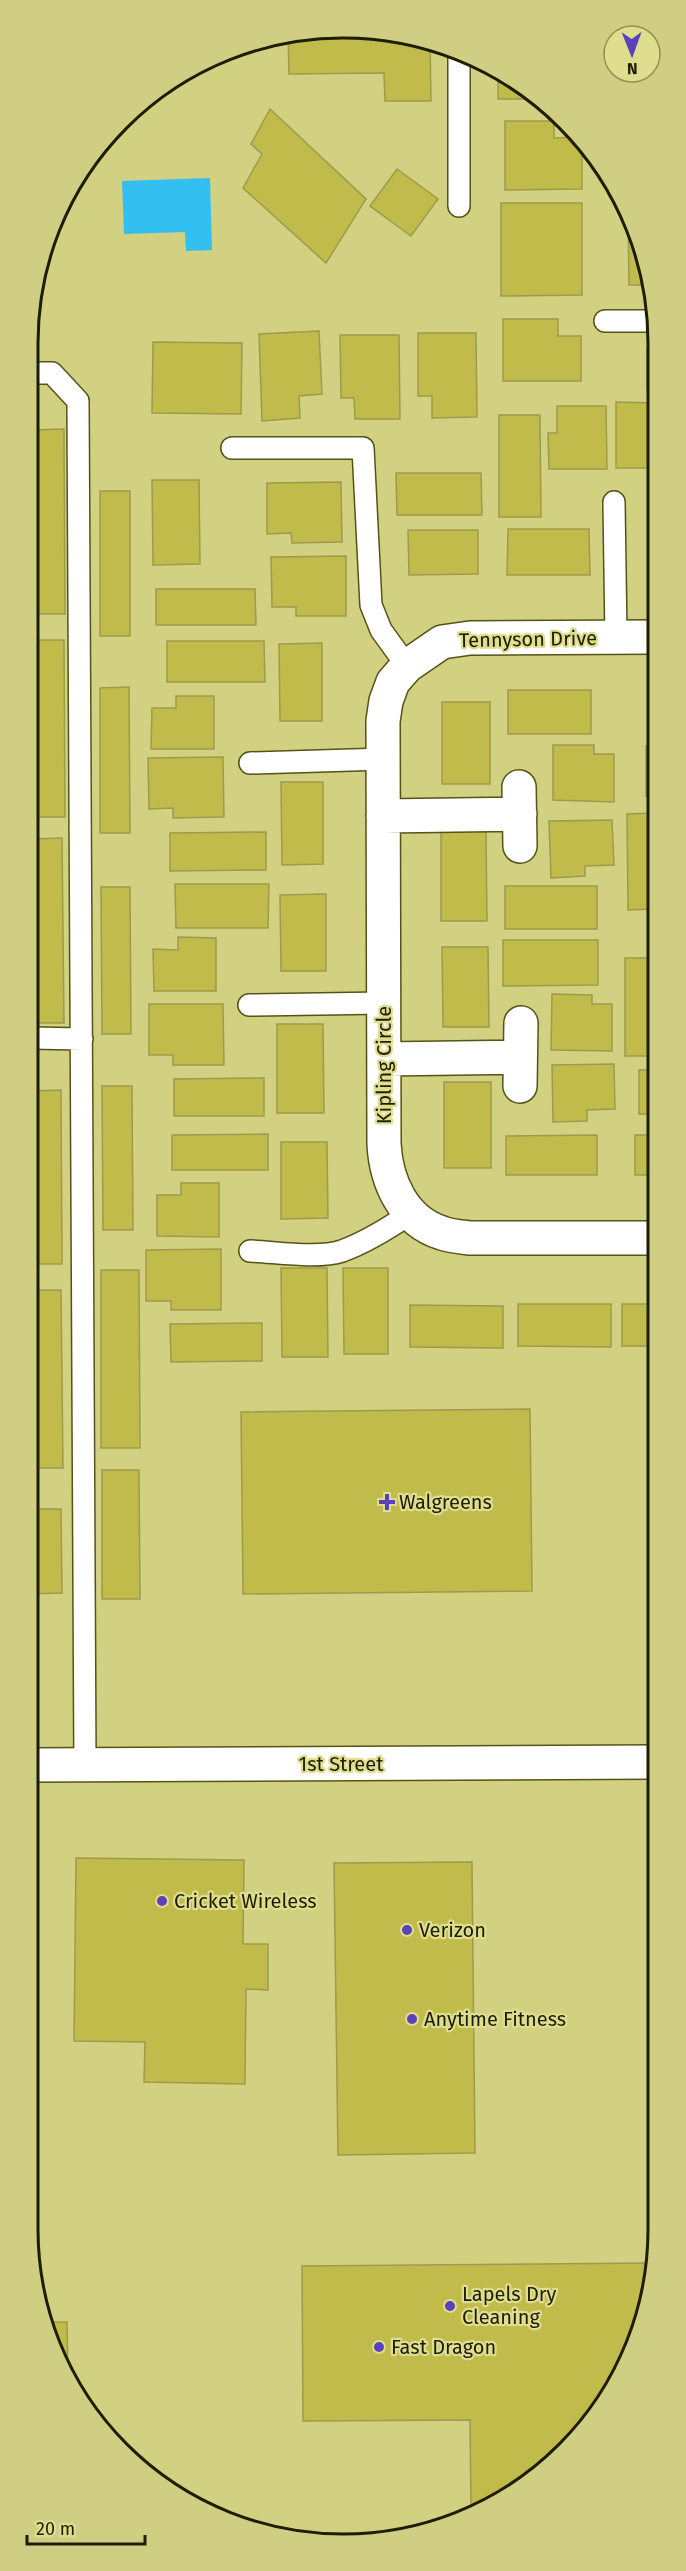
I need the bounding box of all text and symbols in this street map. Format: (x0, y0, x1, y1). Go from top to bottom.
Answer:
north arrow (602, 24, 662, 84)
text: N (627, 59, 638, 78)
street label: Tennyson Drive (459, 626, 597, 652)
street label: Kipling Circle (372, 1006, 396, 1124)
place label: Walgreens (399, 1490, 492, 1514)
marker: Walgreens (380, 1495, 394, 1509)
street label: 1st Street (299, 1752, 384, 1776)
place label: Cricket Wireless (174, 1889, 317, 1913)
marker: Cricket Wireless (155, 1894, 169, 1908)
place label: Verizon (419, 1918, 486, 1942)
marker: Verizon (400, 1923, 414, 1937)
place label: Anytime Fitness (424, 2007, 566, 2031)
marker: Anytime Fitness (405, 2012, 419, 2026)
place label: Lapels Dry Cleaning (462, 2282, 557, 2329)
marker: Lapels Dry Cleaning (443, 2299, 457, 2313)
place label: Fast Dragon (391, 2335, 496, 2359)
marker: Fast Dragon (372, 2340, 386, 2354)
scale bar (27, 2508, 146, 2546)
text: 20 m (36, 2518, 75, 2540)

